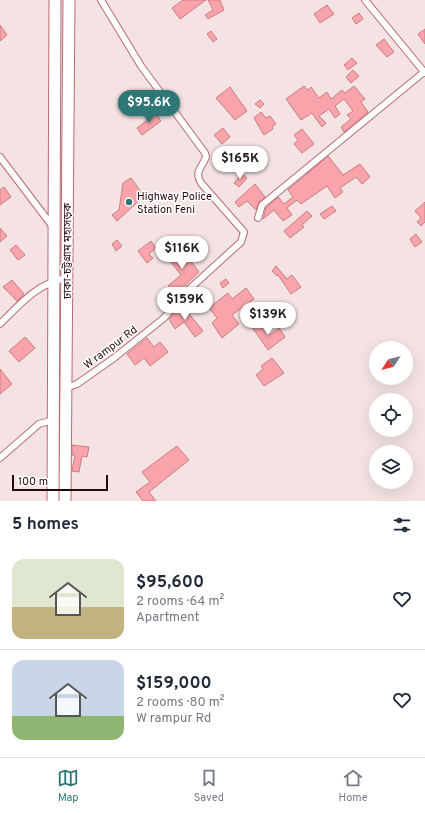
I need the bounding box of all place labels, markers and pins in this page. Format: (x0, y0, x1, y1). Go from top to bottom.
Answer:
pin: $95.6K (116, 90, 182, 124)
pin: $165K (212, 146, 268, 180)
place label: Highway Police Station Feni (137, 190, 212, 217)
marker: Highway Police Station Feni (124, 197, 134, 207)
pin: $116K (154, 236, 210, 270)
pin: $159K (157, 287, 213, 321)
pin: $139K (240, 302, 296, 336)

